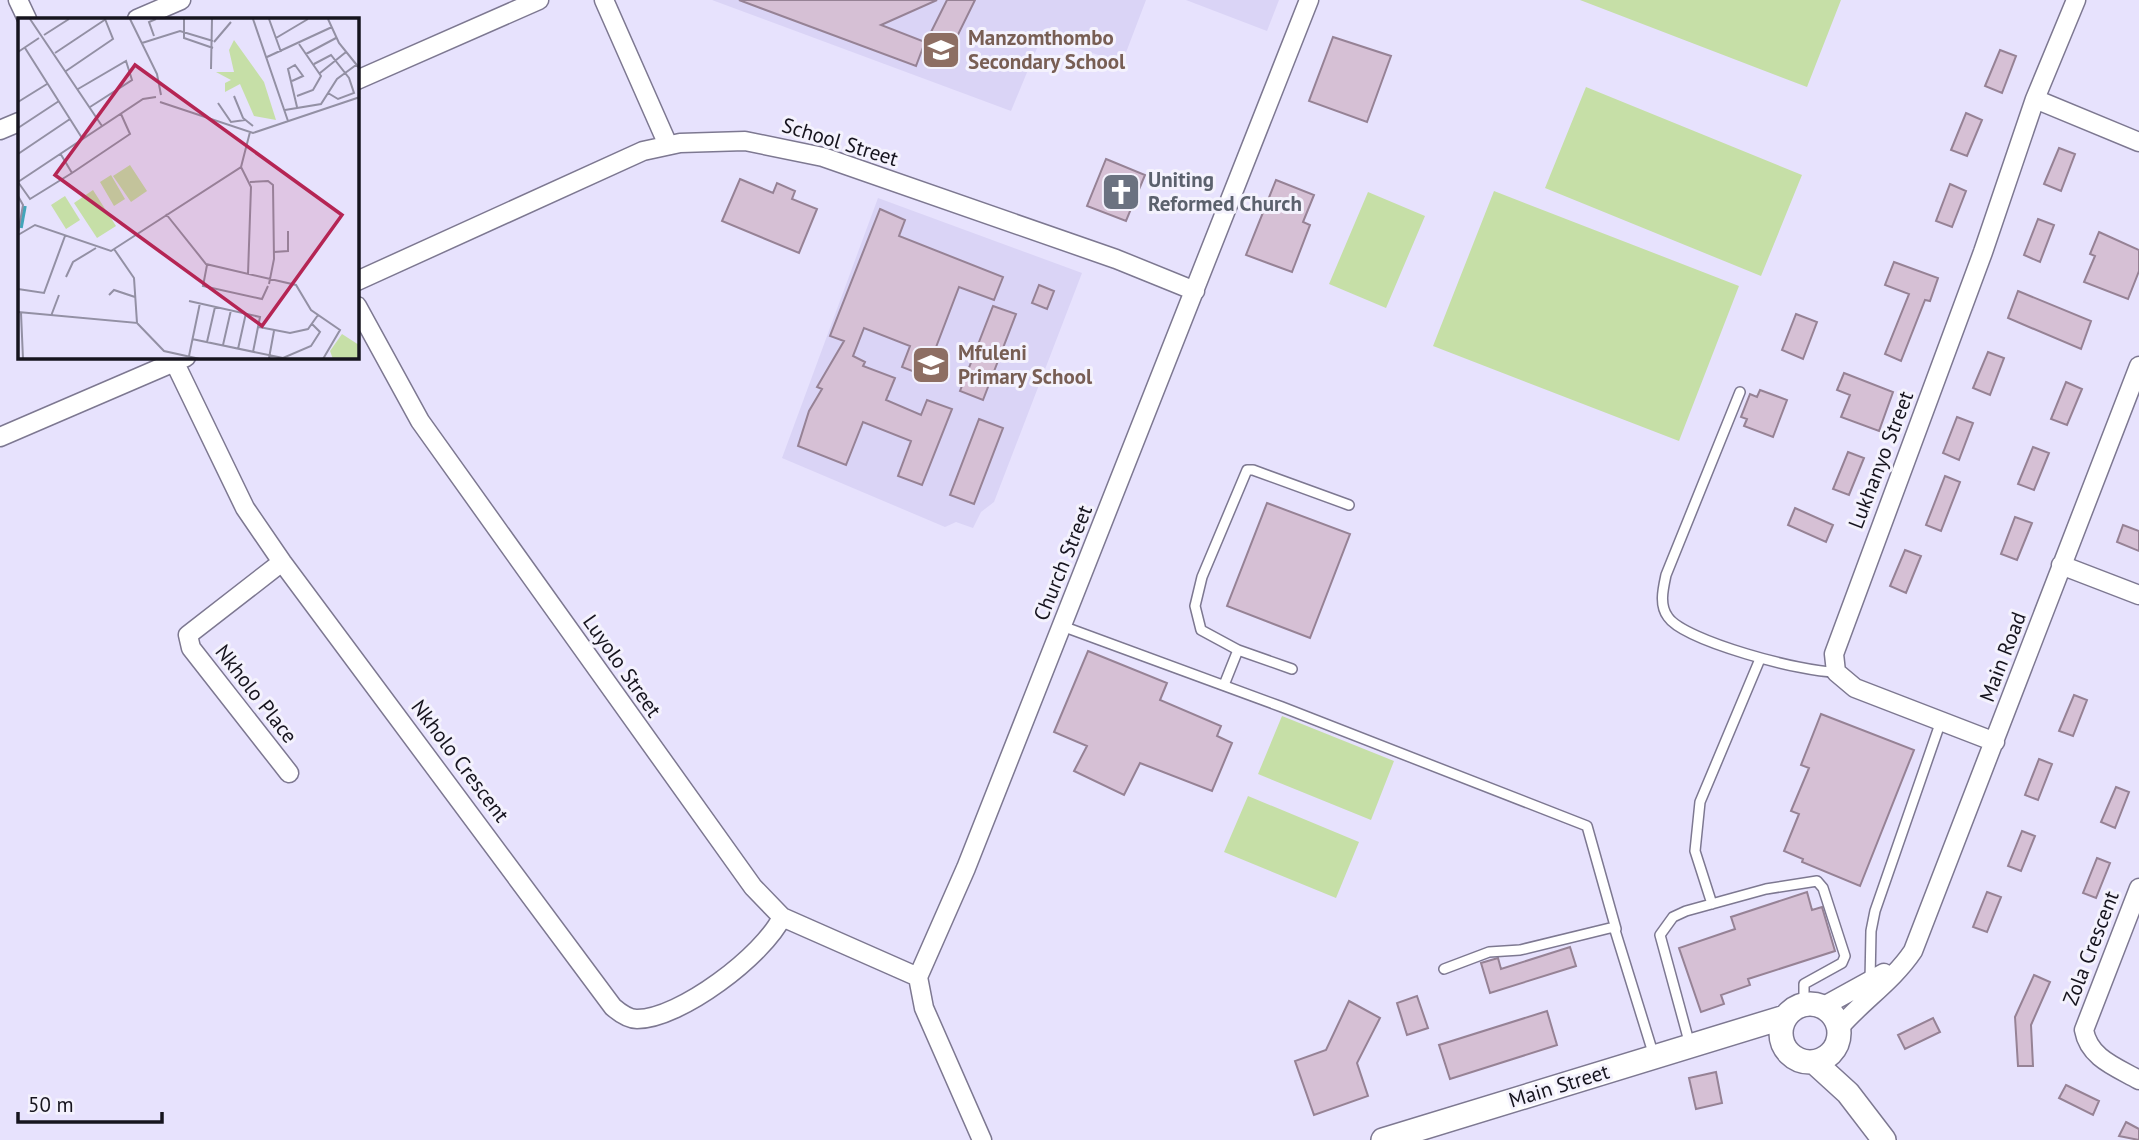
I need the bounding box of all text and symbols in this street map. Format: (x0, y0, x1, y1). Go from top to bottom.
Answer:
inset map (18, 18, 359, 359)
place label: Manzomthombo Secondary School (968, 24, 1126, 75)
school or university icon: Manzomthombo Secondary School (920, 29, 962, 71)
street label: School Street (779, 111, 901, 172)
place label: Uniting Reformed Church (1148, 166, 1302, 217)
church icon: Uniting Reformed Church (1100, 171, 1142, 213)
place label: Mfuleni Primary School (958, 339, 1093, 390)
school or university icon: Mfuleni Primary School (910, 344, 952, 386)
street label: Lukhanyo Street (1842, 387, 1919, 532)
street label: Church Street (1027, 501, 1098, 624)
street label: Main Road (1973, 608, 2032, 706)
street label: Luyolo Street (577, 609, 668, 722)
street label: Nkholo Place (209, 639, 303, 748)
street label: Nkholo Crescent (406, 694, 515, 827)
street label: Zola Crescent (2056, 887, 2125, 1009)
street label: Main Street (1505, 1057, 1612, 1114)
scale bar (18, 1080, 161, 1124)
text: 50 m (28, 1091, 74, 1118)

